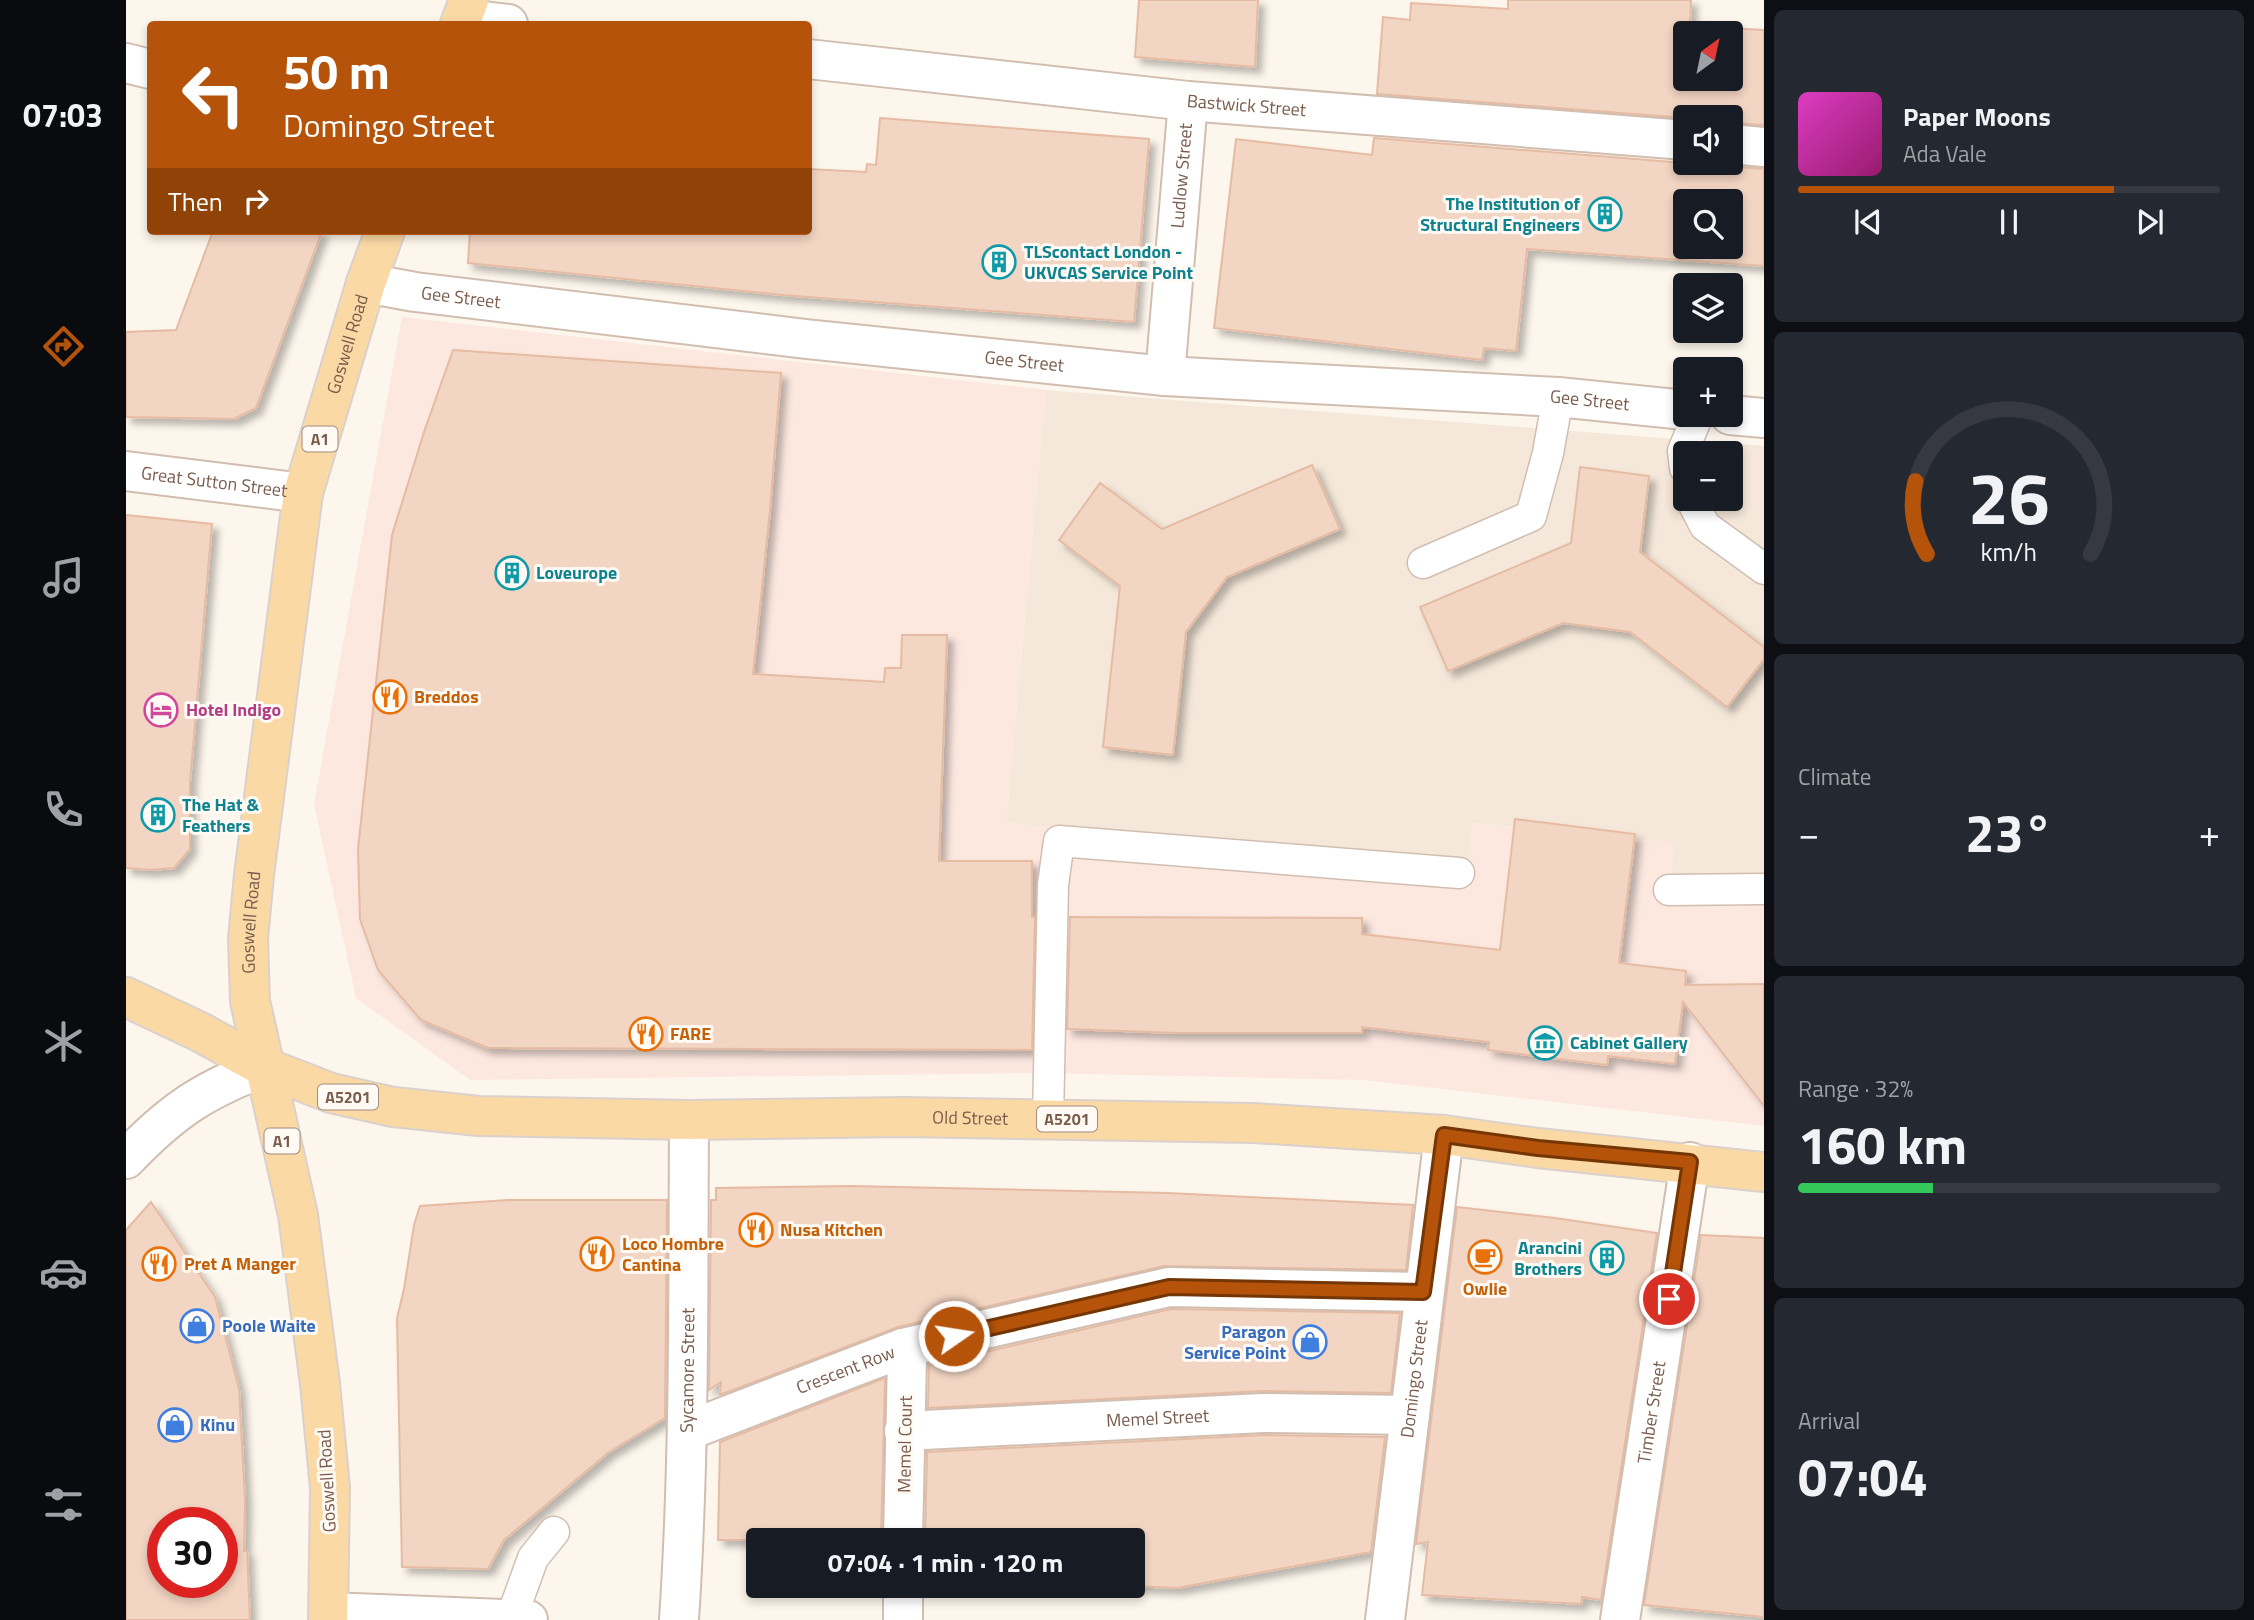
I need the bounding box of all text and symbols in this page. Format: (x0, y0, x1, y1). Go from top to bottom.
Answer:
north arrow (1673, 21, 1743, 91)
map controls (1673, 21, 1743, 511)
text: 50 m (283, 33, 390, 108)
icon: left (168, 49, 259, 140)
street label: Bastwick Street (1186, 87, 1308, 123)
text: 07:03 (23, 91, 103, 139)
text: Paper Moons (1903, 97, 2051, 136)
text: Domingo Street (283, 101, 494, 149)
button: sound (1673, 105, 1743, 175)
street label: Ludlow Street (1163, 121, 1199, 229)
text: Ada Vale (1903, 136, 1987, 171)
text: Then (168, 182, 223, 221)
icon: right (237, 182, 275, 220)
button: search (1673, 189, 1743, 259)
place label: The Institution of Structural Engineers (1420, 190, 1581, 238)
building icon: The Institution of Structural Engineers (1586, 195, 1624, 233)
icon: previous (1849, 203, 1887, 241)
icon: pause (1990, 203, 2028, 241)
icon: next (2131, 203, 2169, 241)
place label: TLScontact London - UKVCAS Service Point (1024, 238, 1194, 286)
building icon: TLScontact London - UKVCAS Service Point (980, 243, 1018, 281)
button: layers (1673, 273, 1743, 343)
street label: Gee Street (420, 279, 503, 315)
street label: Goswell Road (319, 291, 375, 397)
icon: directions (39, 322, 88, 371)
street label: Gee Street (983, 343, 1066, 379)
button: + (1673, 357, 1743, 427)
street label: Gee Street (1549, 383, 1631, 417)
road number: A1 (302, 426, 338, 452)
button: − (1673, 441, 1743, 511)
text: 26 (1968, 442, 2050, 552)
street label: Great Sutton Street (140, 459, 290, 504)
text: km/h (1981, 533, 2037, 571)
icon: music (39, 553, 88, 602)
building icon: Loveurope (493, 554, 531, 592)
place label: Loveurope (536, 559, 617, 586)
restaurant icon: Breddos (371, 678, 409, 716)
place label: Breddos (414, 683, 479, 710)
hotel icon: Hotel Indigo (142, 691, 180, 729)
place label: Hotel Indigo (186, 696, 281, 723)
text: Climate (1798, 759, 1871, 794)
icon: phone (39, 785, 88, 834)
place label: The Hat & Feathers (182, 791, 259, 839)
text: 23° (1965, 793, 2053, 872)
building icon: The Hat & Feathers (139, 796, 177, 834)
text: − (1798, 804, 1819, 862)
text: + (2199, 804, 2220, 862)
street label: Goswell Road (234, 870, 267, 974)
restaurant icon: FARE (627, 1015, 665, 1053)
icon: climate (39, 1017, 88, 1066)
place label: FARE (670, 1020, 711, 1047)
museum icon: Cabinet Gallery (1526, 1024, 1564, 1062)
place label: Cabinet Gallery (1570, 1029, 1688, 1056)
text: Range · 32% (1798, 1071, 1913, 1106)
road number: A5201 (318, 1084, 378, 1110)
street label: Old Street (932, 1104, 1009, 1132)
text: 160 km (1798, 1105, 1967, 1184)
road number: A5201 (1037, 1106, 1097, 1132)
road number: A1 (264, 1128, 300, 1154)
restaurant icon: Nusa Kitchen (737, 1211, 775, 1249)
place label: Nusa Kitchen (780, 1216, 883, 1243)
place label: Loco Hombre Cantina (622, 1230, 724, 1278)
place label: Arancini Brothers (1514, 1234, 1582, 1282)
restaurant icon: Loco Hombre Cantina (578, 1235, 616, 1273)
cafe icon: Owlie (1466, 1238, 1504, 1276)
building icon: Arancini Brothers (1588, 1239, 1626, 1277)
restaurant icon: Pret A Manger (140, 1245, 178, 1283)
icon: car (39, 1248, 88, 1297)
place label: Pret A Manger (184, 1250, 296, 1277)
pin (1639, 1269, 1699, 1329)
place label: Owlie (1463, 1275, 1507, 1302)
icon: arrive (1650, 1280, 1688, 1318)
position arrow (917, 1299, 991, 1373)
shop icon: Poole Waite (178, 1307, 216, 1345)
street label: Sycamore Street (673, 1307, 701, 1433)
place label: Poole Waite (222, 1312, 316, 1339)
street label: Domingo Street (1393, 1317, 1435, 1439)
place label: Paragon Service Point (1184, 1318, 1286, 1366)
shop icon: Paragon Service Point (1291, 1323, 1329, 1361)
street label: Crescent Row (792, 1338, 899, 1401)
street label: Timber Street (1630, 1358, 1673, 1466)
street label: Memel Court (890, 1394, 919, 1493)
street label: Memel Street (1106, 1402, 1210, 1434)
text: Arrival (1798, 1403, 1860, 1438)
shop icon: Kinu (156, 1406, 194, 1444)
place label: Kinu (200, 1411, 235, 1438)
street label: Goswell Road (310, 1429, 343, 1533)
text: 07:04 (1798, 1437, 1928, 1516)
icon: filters (39, 1480, 88, 1529)
speed limit sign: 30 (147, 1507, 238, 1598)
text: 07:04 · 1 min · 120 m (828, 1543, 1063, 1582)

